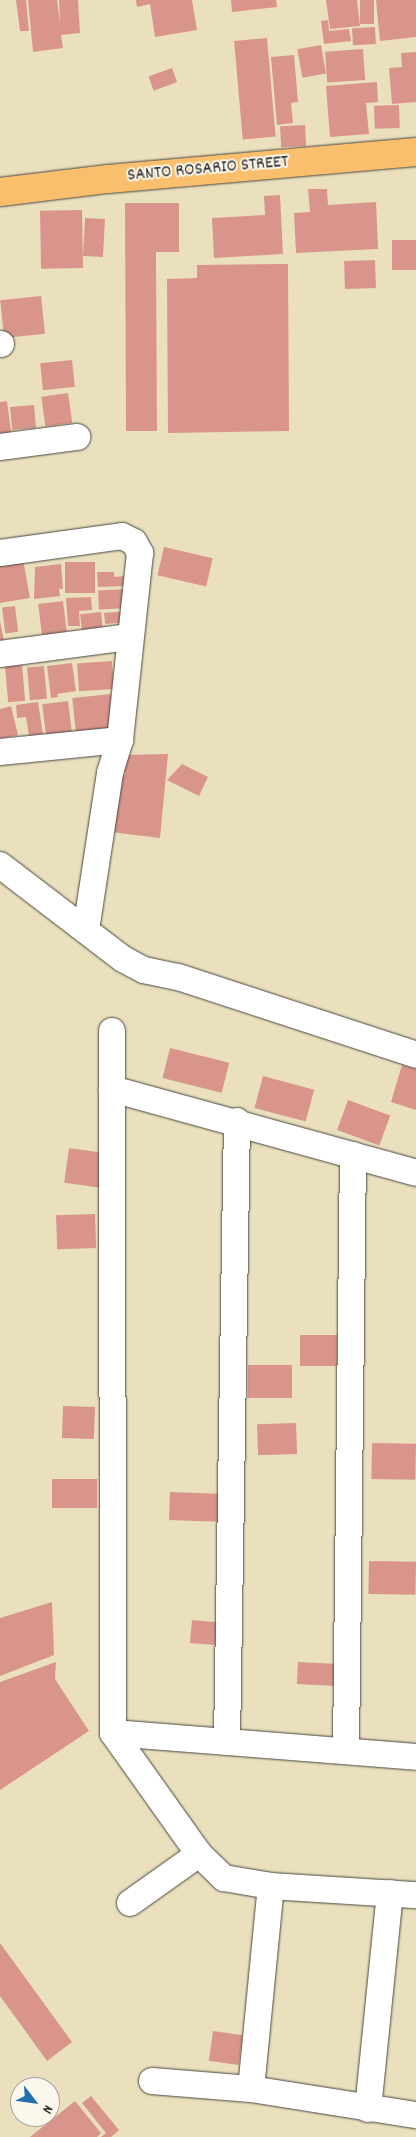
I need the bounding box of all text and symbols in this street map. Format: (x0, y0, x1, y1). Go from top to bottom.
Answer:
street label: SANTO ROSARIO STREET (127, 152, 289, 188)
north arrow (10, 2077, 60, 2127)
text: N (37, 2101, 58, 2117)

